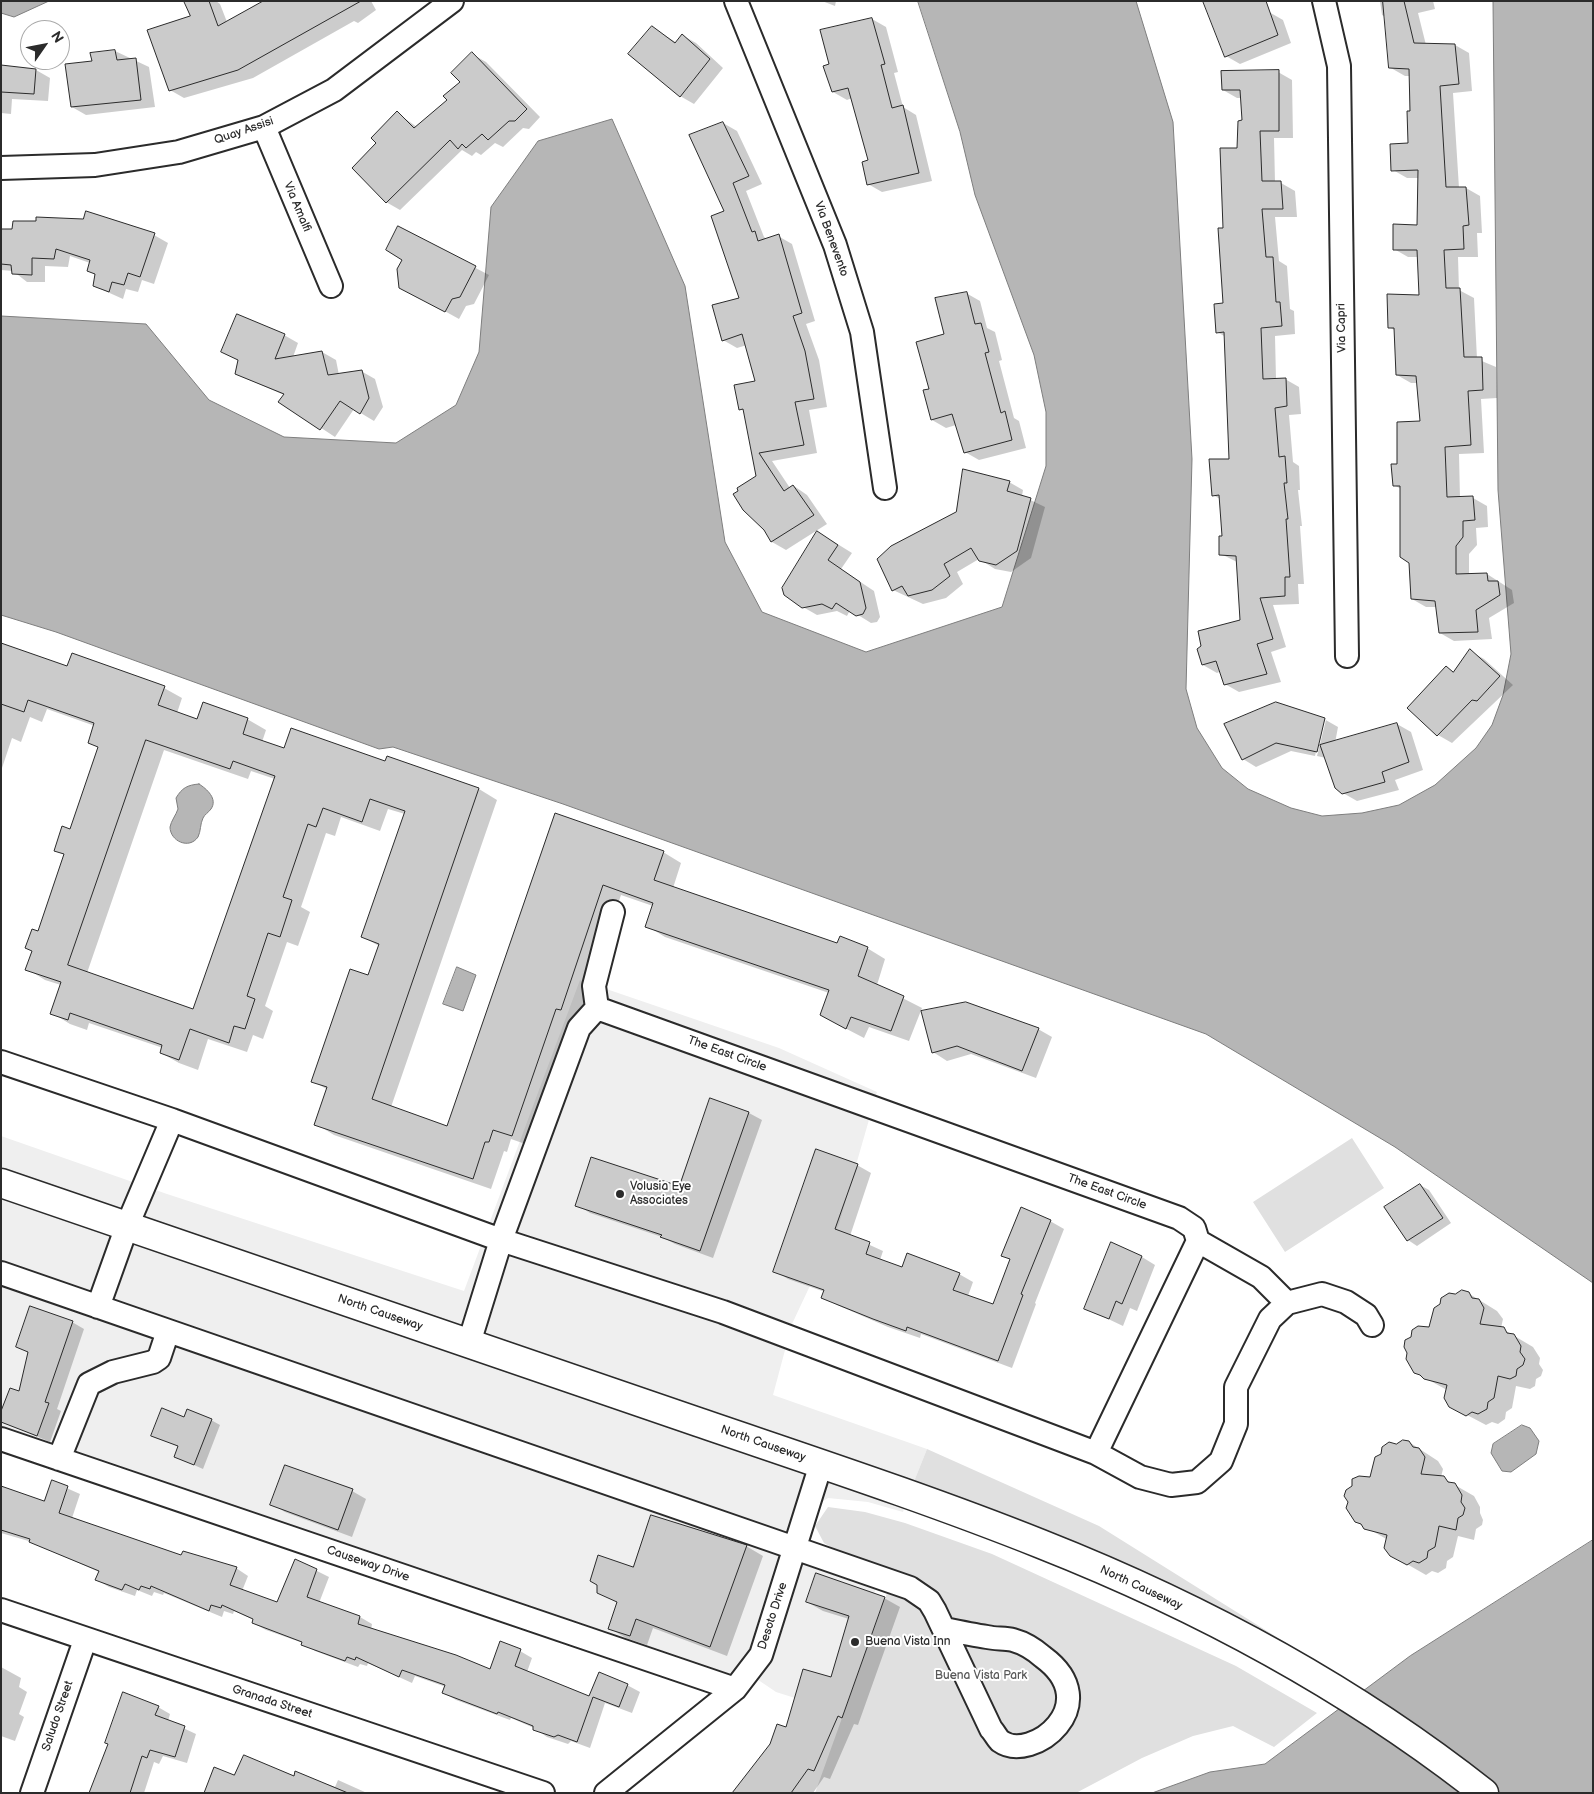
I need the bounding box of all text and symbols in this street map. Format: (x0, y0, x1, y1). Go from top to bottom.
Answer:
north arrow (20, 20, 70, 70)
text: N (47, 28, 67, 46)
street label: Quay Assisi (212, 114, 276, 148)
street label: Via Amalfi (280, 180, 314, 234)
street label: Via Benevento (811, 199, 851, 279)
street label: Via Capri (1334, 303, 1350, 353)
street label: The East Circle (686, 1033, 768, 1075)
street label: The East Circle (1066, 1171, 1148, 1213)
place label: Volusia Eye Associates (630, 1180, 691, 1208)
marker: Volusia Eye Associates (614, 1188, 626, 1200)
street label: North Causeway (336, 1292, 424, 1334)
street label: North Causeway (719, 1423, 807, 1465)
street label: Causeway Drive (325, 1543, 411, 1585)
street label: North Causeway (1098, 1563, 1184, 1613)
street label: Desoto Drive (755, 1581, 791, 1651)
place label: Buena Vista Inn (865, 1635, 951, 1649)
marker: Buena Vista Inn (849, 1636, 861, 1648)
park label: Buena Vista Park (935, 1669, 1027, 1683)
street label: Saludo Street (39, 1679, 77, 1753)
street label: Granada Street (230, 1682, 314, 1722)

